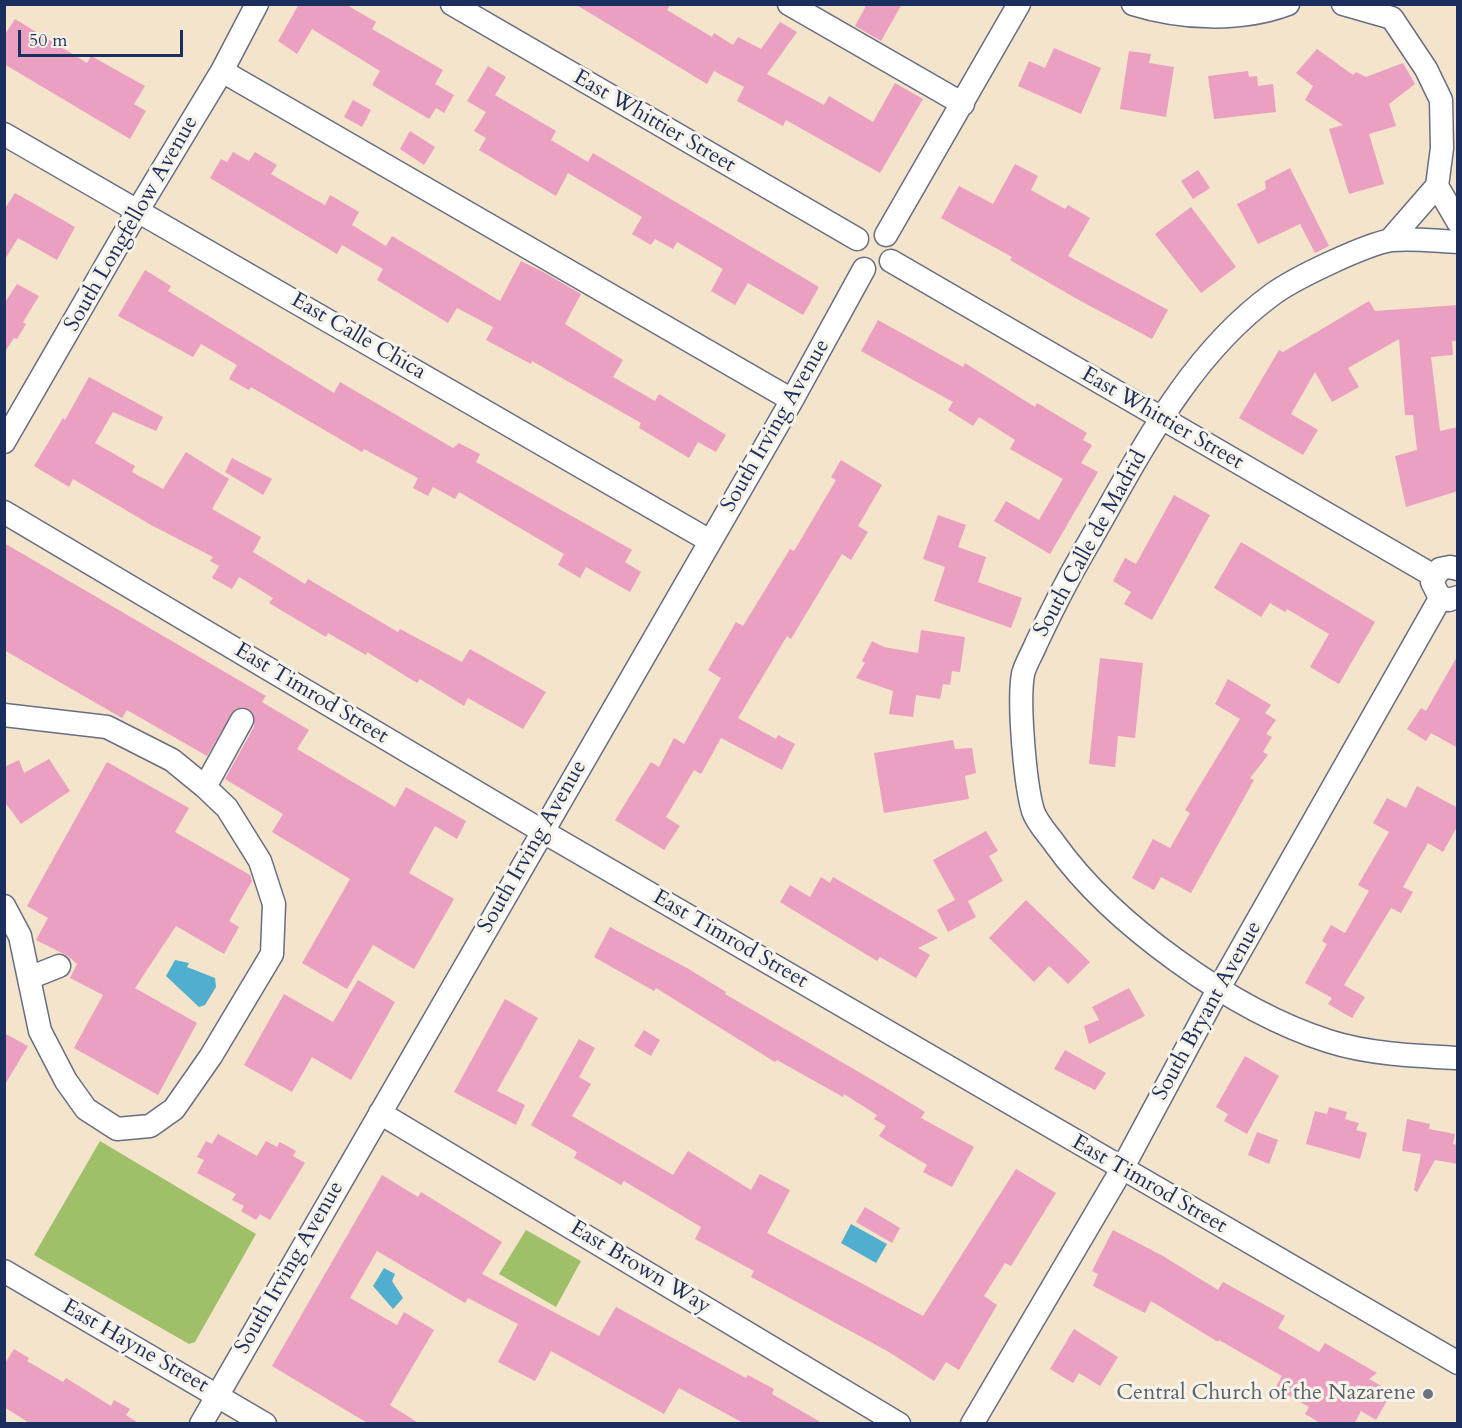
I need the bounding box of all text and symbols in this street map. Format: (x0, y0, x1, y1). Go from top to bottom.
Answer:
scale bar (21, 18, 186, 56)
text: 50 m (29, 28, 68, 53)
street label: East Whittier Street (568, 65, 740, 179)
street label: South Longfellow Avenue (59, 111, 205, 337)
street label: East Calle Chica (286, 288, 430, 386)
street label: South Irving Avenue (716, 335, 836, 517)
street label: East Whittier Street (1076, 362, 1248, 476)
street label: South Calle de Madrid (1029, 446, 1153, 642)
street label: East Timrod Street (229, 638, 393, 750)
street label: South Irving Avenue (473, 756, 593, 938)
street label: East Timrod Street (648, 885, 812, 995)
street label: South Bryant Avenue (1148, 917, 1268, 1105)
street label: East Timrod Street (1067, 1130, 1231, 1240)
street label: South Irving Avenue (230, 1177, 350, 1359)
street label: East Brown Way (565, 1216, 715, 1320)
street label: East Hayne Street (57, 1295, 213, 1399)
place label: Central Church of the Nazarene (1116, 1381, 1416, 1407)
marker: Central Church of the Nazarene (1421, 1387, 1435, 1401)

